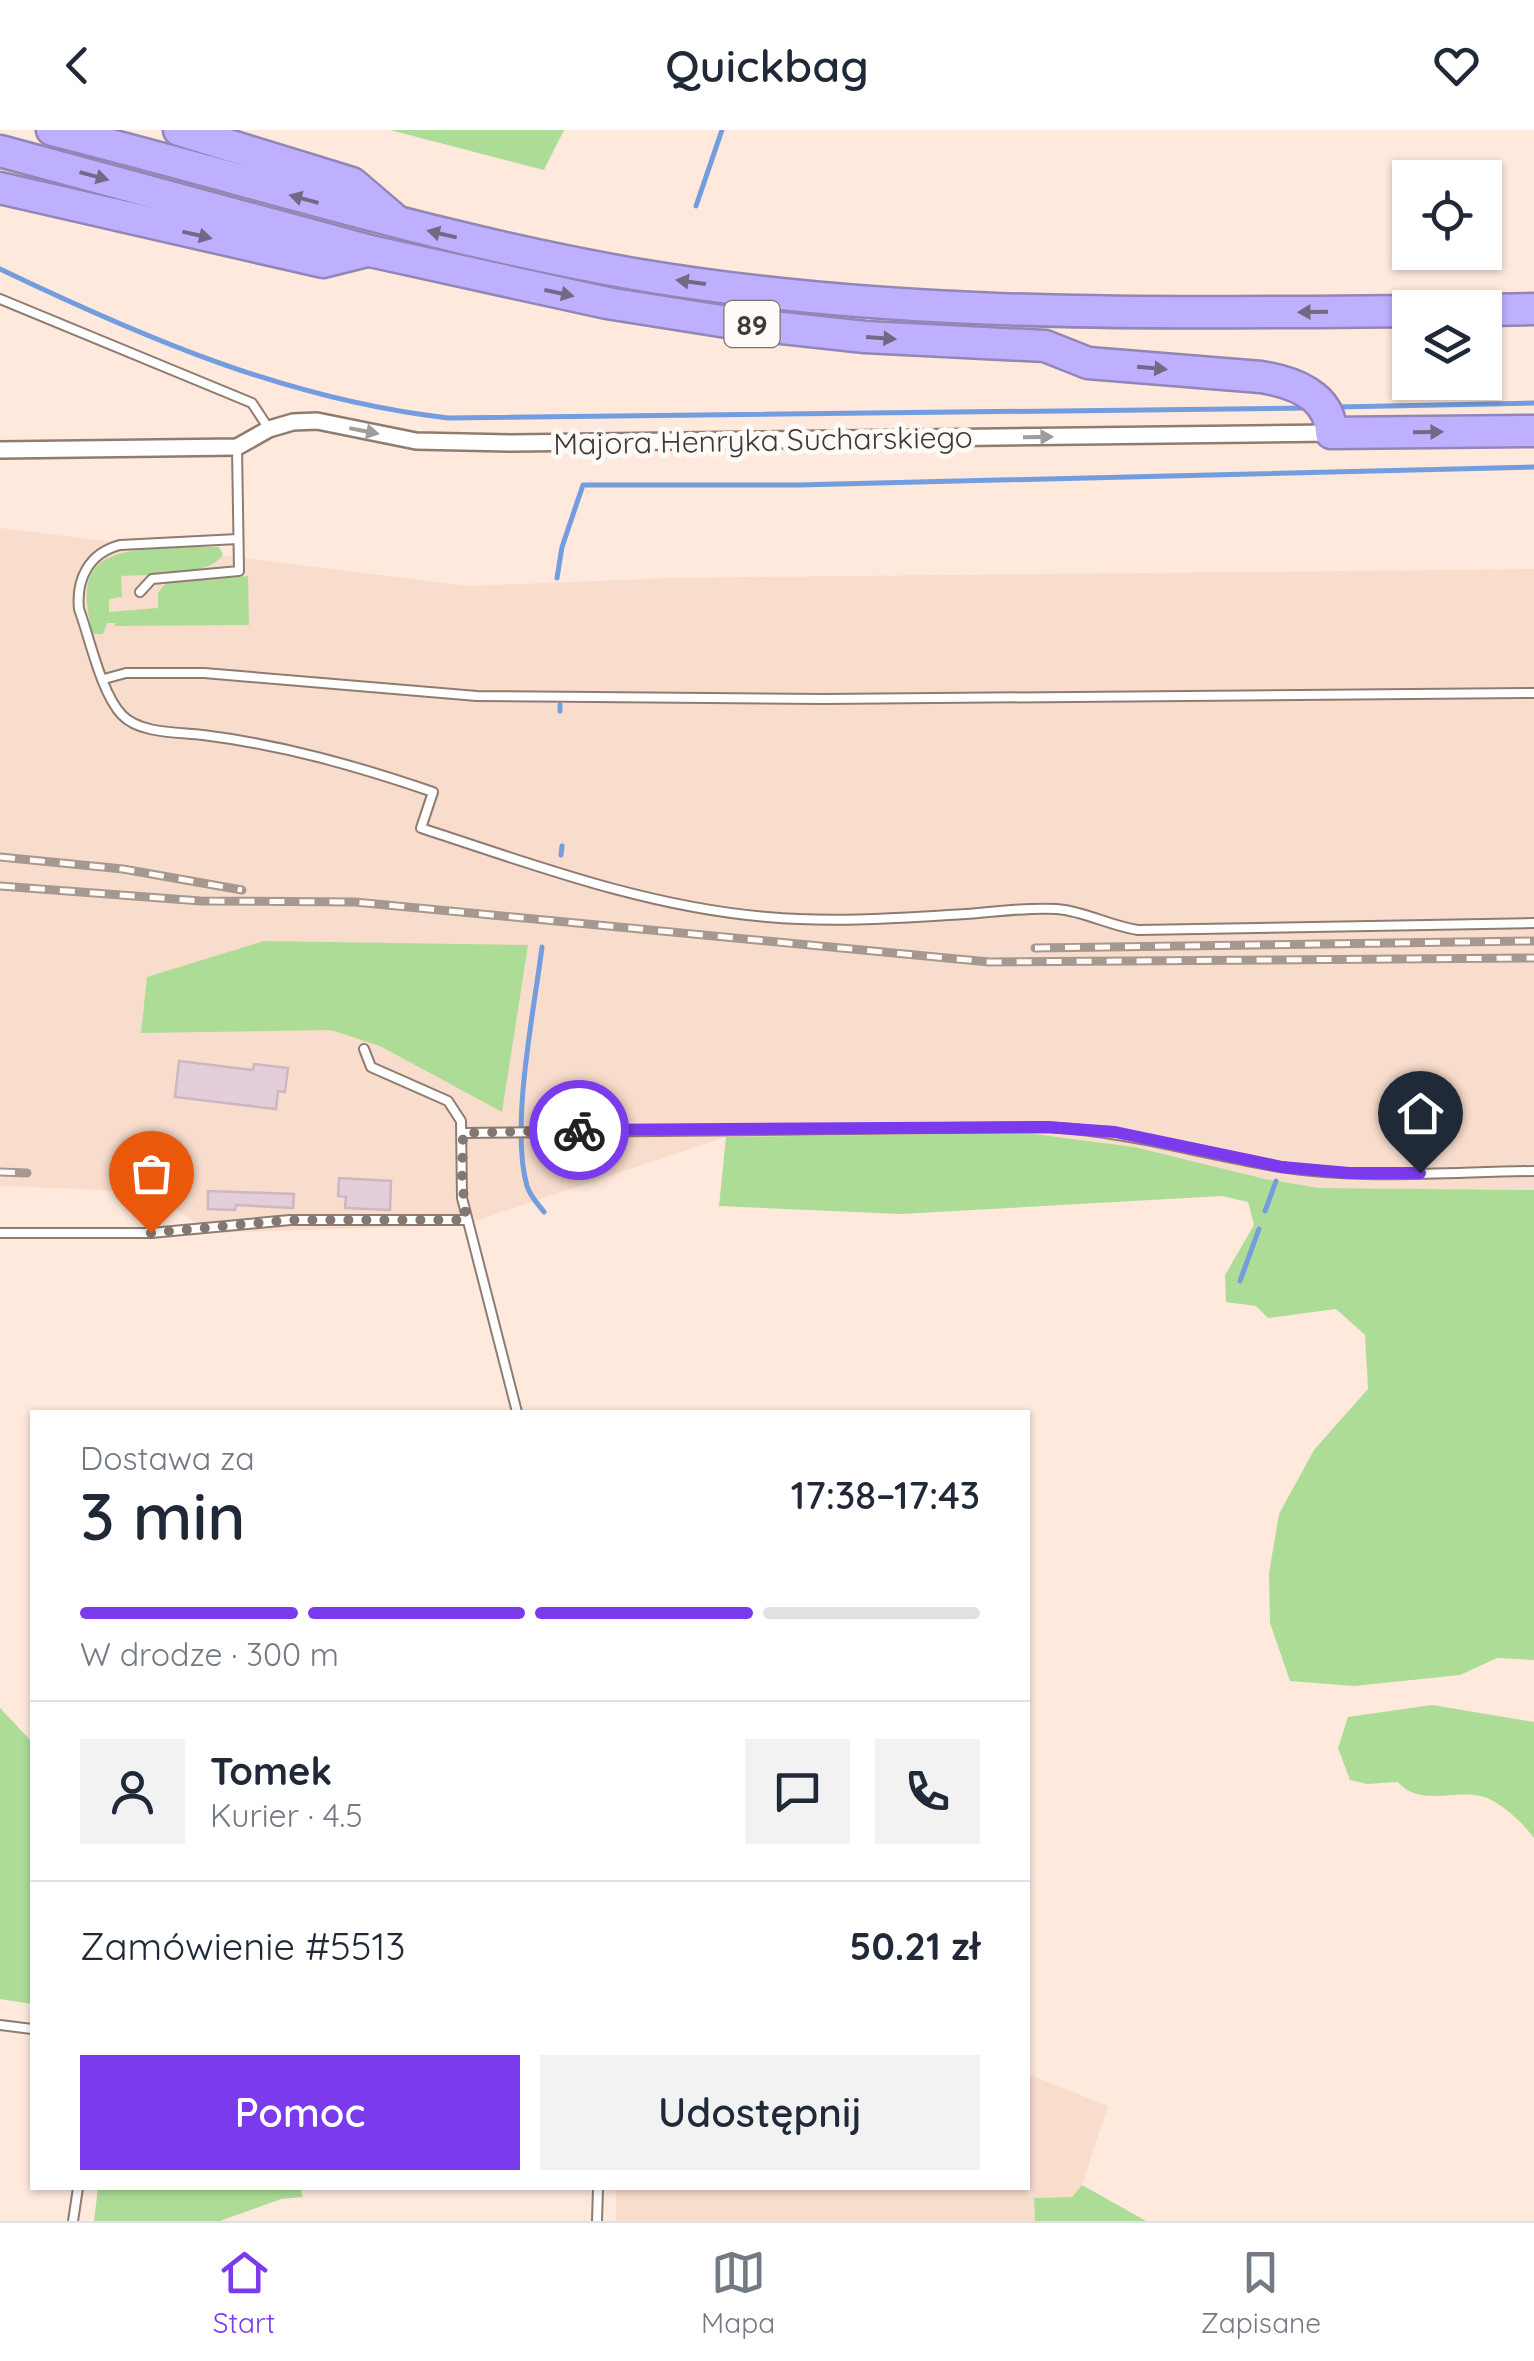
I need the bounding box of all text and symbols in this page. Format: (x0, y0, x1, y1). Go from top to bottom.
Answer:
text: Quickbag (665, 37, 869, 93)
icon: back (50, 38, 105, 93)
icon: heart (1429, 38, 1484, 93)
map controls (1392, 160, 1502, 400)
button: locate (1392, 160, 1502, 270)
one-way arrow (79, 168, 110, 184)
one-way arrow (288, 190, 319, 206)
one-way arrow (426, 225, 457, 241)
one-way arrow (182, 228, 213, 243)
one-way arrow (675, 274, 706, 290)
one-way arrow (544, 286, 575, 302)
button: layers (1392, 290, 1502, 400)
road number: 89 (724, 301, 780, 347)
one-way arrow (1296, 304, 1328, 320)
one-way arrow (865, 330, 897, 346)
one-way arrow (1137, 361, 1169, 377)
street label: Majora Henryka Sucharskiego (553, 417, 973, 463)
one-way arrow (349, 423, 380, 439)
one-way arrow (1413, 424, 1445, 440)
one-way arrow (1023, 429, 1055, 445)
pin (1378, 1071, 1463, 1174)
courier (529, 1080, 629, 1180)
icon: home (1393, 1086, 1448, 1141)
icon: bike (552, 1103, 607, 1158)
pin (109, 1131, 194, 1234)
icon: bag (124, 1146, 179, 1201)
text: Dostawa za (80, 1438, 255, 1478)
text: 17:38–17:43 (791, 1471, 980, 1519)
text: 3 min (80, 1475, 246, 1556)
text: W drodze · 300 m (80, 1634, 339, 1674)
button: person (80, 1739, 185, 1844)
button: chat (745, 1739, 850, 1844)
button: phone (875, 1739, 980, 1844)
text: Tomek (210, 1747, 332, 1795)
text: Kurier · 4.5 (210, 1795, 363, 1835)
text: Zamówienie #5513 (80, 1922, 405, 1970)
text: 50.21 zł (850, 1922, 980, 1970)
button: Pomoc (80, 2055, 520, 2170)
button: Udostępnij (540, 2055, 980, 2170)
tab: Start (213, 2245, 275, 2340)
tab: Mapa (701, 2245, 775, 2340)
tab: Zapisane (1201, 2245, 1321, 2340)

